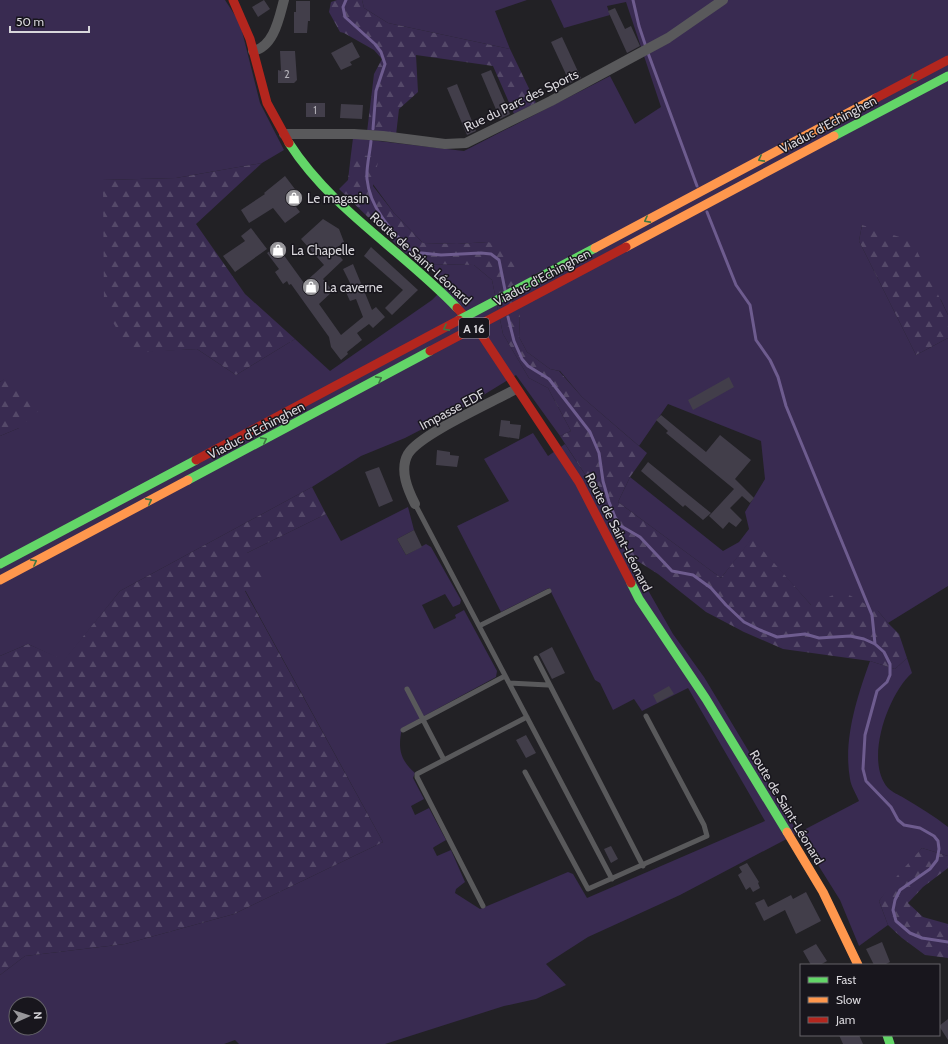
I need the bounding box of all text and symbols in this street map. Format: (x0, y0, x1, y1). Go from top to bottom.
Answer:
scale bar (10, 8, 89, 34)
text: 50 m (16, 14, 44, 29)
street label: Rue du Parc des Sports (461, 65, 581, 135)
house number: 2 (284, 67, 290, 81)
one-way arrow (910, 73, 917, 81)
street label: Viaduc d'Echinghen (777, 92, 879, 156)
house number: 1 (313, 103, 317, 117)
one-way arrow (758, 154, 766, 162)
shop icon: Le magasin (284, 188, 304, 208)
place label: Le magasin (307, 190, 369, 206)
street label: Route de Saint-Léonard (367, 208, 475, 308)
one-way arrow (644, 216, 651, 223)
shop icon: La Chapelle (268, 240, 288, 260)
place label: La Chapelle (291, 242, 355, 258)
street label: Viaduc d'Echinghen (491, 245, 593, 309)
shop icon: La caverne (301, 277, 321, 297)
place label: La caverne (324, 279, 383, 295)
road number: A 16 (459, 318, 489, 338)
one-way arrow (443, 323, 450, 331)
one-way arrow (375, 376, 382, 384)
street label: Impasse EDF (417, 385, 488, 433)
street label: Viaduc d'Echinghen (205, 398, 307, 462)
one-way arrow (260, 437, 267, 445)
street label: Route de Saint-Léonard (582, 470, 656, 594)
one-way arrow (145, 498, 153, 506)
one-way arrow (30, 559, 38, 566)
street label: Route de Saint-Léonard (746, 747, 828, 867)
legend (800, 964, 940, 1036)
text: Fast (836, 972, 856, 987)
text: Slow (836, 992, 861, 1007)
north arrow (8, 996, 48, 1036)
text: N (31, 1011, 45, 1020)
text: Jam (835, 1012, 855, 1027)

